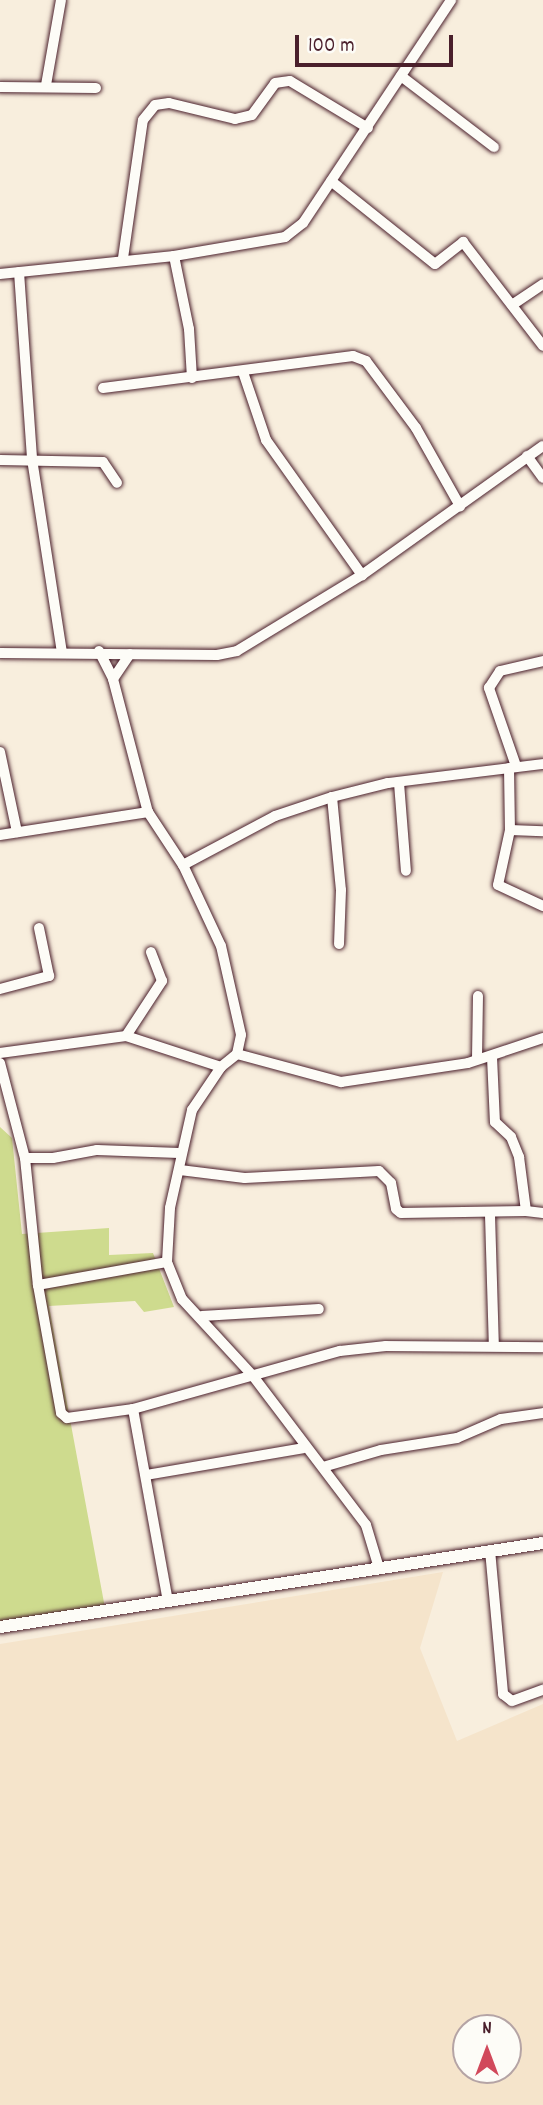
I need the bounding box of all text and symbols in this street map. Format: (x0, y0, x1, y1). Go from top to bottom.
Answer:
scale bar (298, 21, 456, 65)
text: 100 m (308, 32, 355, 62)
north arrow (452, 2014, 522, 2084)
text: N (482, 2016, 492, 2043)

